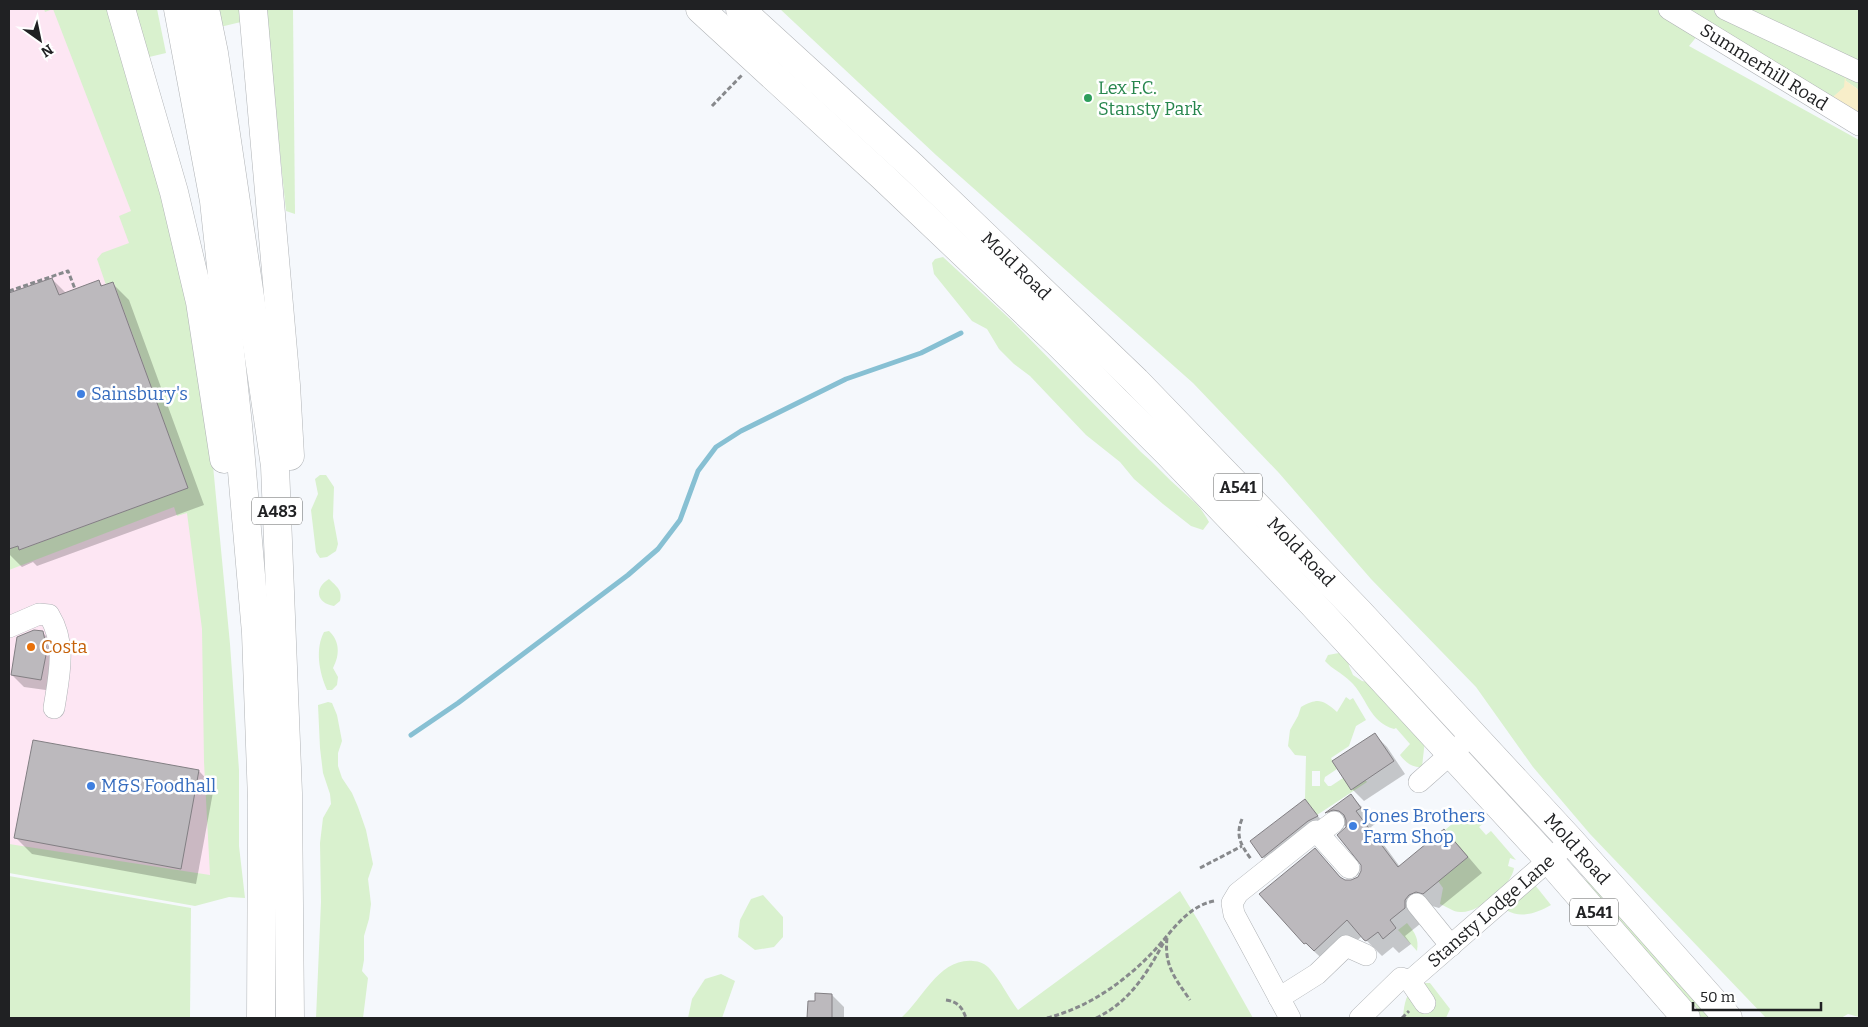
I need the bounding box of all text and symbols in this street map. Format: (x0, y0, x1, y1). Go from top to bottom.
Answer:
north arrow (15, 15, 65, 65)
street label: Summerhill Road (1696, 19, 1832, 115)
text: N (37, 40, 56, 61)
place label: Lex F.C. Stansty Park (1098, 77, 1203, 120)
marker: Lex F.C. Stansty Park (1082, 92, 1094, 104)
street label: Mold Road (977, 228, 1055, 305)
place label: Sainsbury's (91, 383, 188, 405)
marker: Sainsbury's (75, 388, 87, 400)
road number: A541 (1214, 474, 1262, 501)
road number: A483 (252, 498, 302, 524)
street label: Mold Road (1263, 513, 1340, 591)
place label: Costa (41, 636, 87, 658)
marker: Costa (25, 641, 37, 653)
place label: M&S Foodhall (101, 775, 216, 797)
marker: M&S Foodhall (85, 780, 97, 792)
place label: Jones Brothers Farm Shop (1362, 805, 1485, 848)
street label: Mold Road (1539, 809, 1615, 889)
marker: Jones Brothers Farm Shop (1347, 820, 1359, 832)
street label: Stansty Lodge Lane (1423, 850, 1559, 972)
road number: A541 (1570, 899, 1618, 926)
scale bar (1693, 980, 1820, 1012)
text: 50 m (1700, 988, 1736, 1006)

